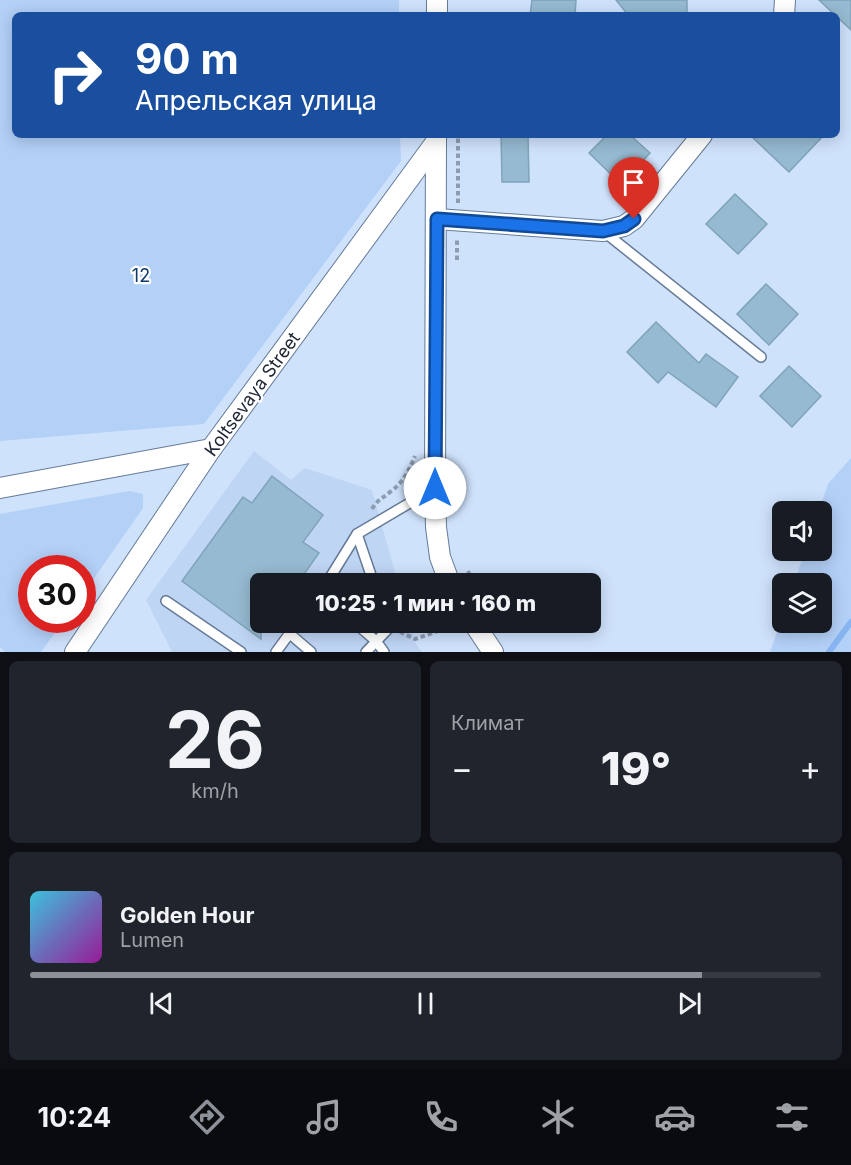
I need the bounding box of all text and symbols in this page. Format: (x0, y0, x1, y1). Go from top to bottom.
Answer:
text: 90 m (135, 33, 239, 84)
icon: right (36, 36, 114, 114)
text: Апрельская улица (135, 84, 377, 117)
pin (608, 157, 659, 219)
icon: arrive (617, 166, 650, 199)
park label: 12 (132, 265, 150, 286)
street label: Koltsevaya Street (200, 328, 304, 460)
position arrow (403, 456, 467, 520)
map controls (772, 501, 832, 633)
button: sound (772, 501, 832, 561)
speed limit sign: 30 (18, 555, 96, 633)
button: layers (772, 573, 832, 633)
text: 10:25 · 1 мин · 160 m (315, 590, 536, 616)
text: 26 (165, 692, 265, 787)
text: Климат (451, 711, 524, 735)
text: 19° (601, 741, 671, 796)
text: − (451, 748, 473, 788)
text: + (799, 748, 821, 788)
text: km/h (191, 779, 239, 803)
text: Golden Hour (120, 902, 254, 928)
text: Lumen (120, 928, 184, 952)
icon: previous (145, 987, 178, 1020)
icon: pause (409, 987, 442, 1020)
icon: next (673, 987, 706, 1020)
icon: directions (186, 1096, 228, 1138)
icon: music (303, 1096, 345, 1138)
icon: phone (420, 1096, 462, 1138)
icon: climate (537, 1096, 579, 1138)
icon: car (654, 1096, 696, 1138)
icon: filters (771, 1096, 813, 1138)
text: 10:24 (38, 1101, 111, 1134)

